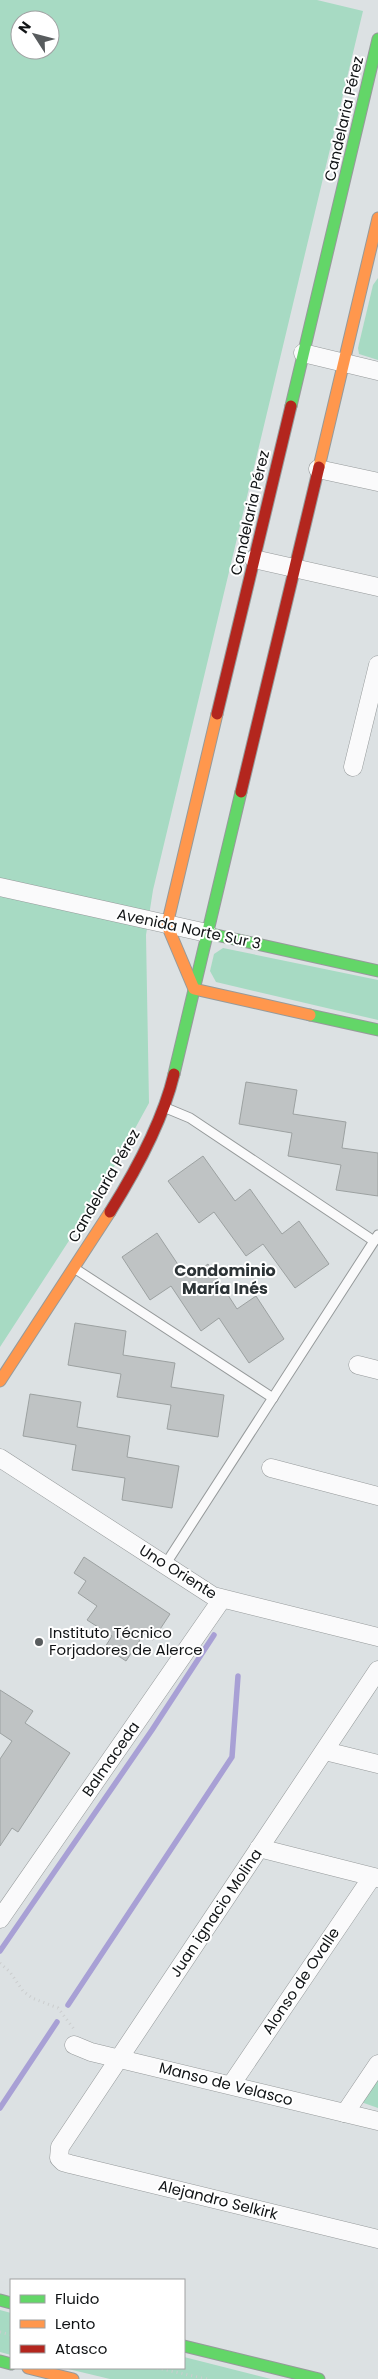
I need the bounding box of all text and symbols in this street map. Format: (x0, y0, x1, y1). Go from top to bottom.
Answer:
north arrow (10, 10, 60, 60)
text: N (13, 17, 36, 37)
street label: Candelaria Pérez (319, 54, 368, 183)
street label: Candelaria Pérez (225, 448, 274, 577)
street label: Avenida Norte Sur 3 (115, 903, 263, 954)
street label: Candelaria Pérez (63, 1125, 145, 1246)
district label: Condominio María Inés (174, 1259, 276, 1300)
street label: Uno Oriente (135, 1539, 221, 1604)
place label: Instituto Técnico Forjadores de Alerce (49, 1622, 203, 1660)
marker: Instituto Técnico Forjadores de Alerce (33, 1636, 45, 1648)
street label: Balmaceda (77, 1717, 144, 1800)
street label: Juan ignacio Molina (165, 1844, 266, 1981)
street label: Alonso de Ovalle (257, 1923, 344, 2038)
street label: Manso de Velasco (157, 2057, 295, 2110)
street label: Alejandro Selkirk (156, 2175, 280, 2225)
legend (10, 2279, 185, 2369)
text: Fluido (55, 2288, 99, 2309)
text: Lento (55, 2313, 95, 2334)
text: Atasco (55, 2338, 107, 2359)

